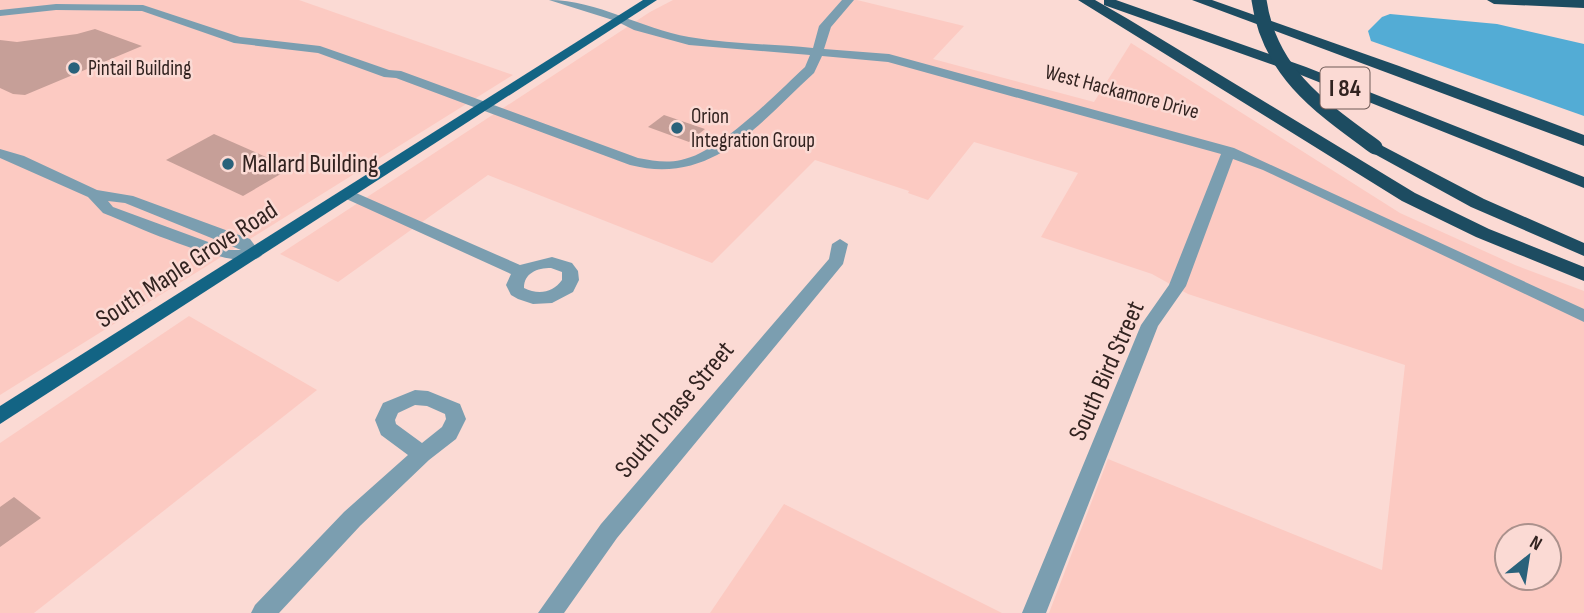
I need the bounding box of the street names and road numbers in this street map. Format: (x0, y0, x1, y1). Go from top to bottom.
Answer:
street label: West Hackamore Drive (1042, 59, 1202, 125)
road number: I 84 (1320, 68, 1370, 108)
street label: South Maple Grove Road (90, 195, 284, 335)
street label: South Bird Street (1062, 296, 1152, 445)
street label: South Chase Street (609, 335, 741, 485)

